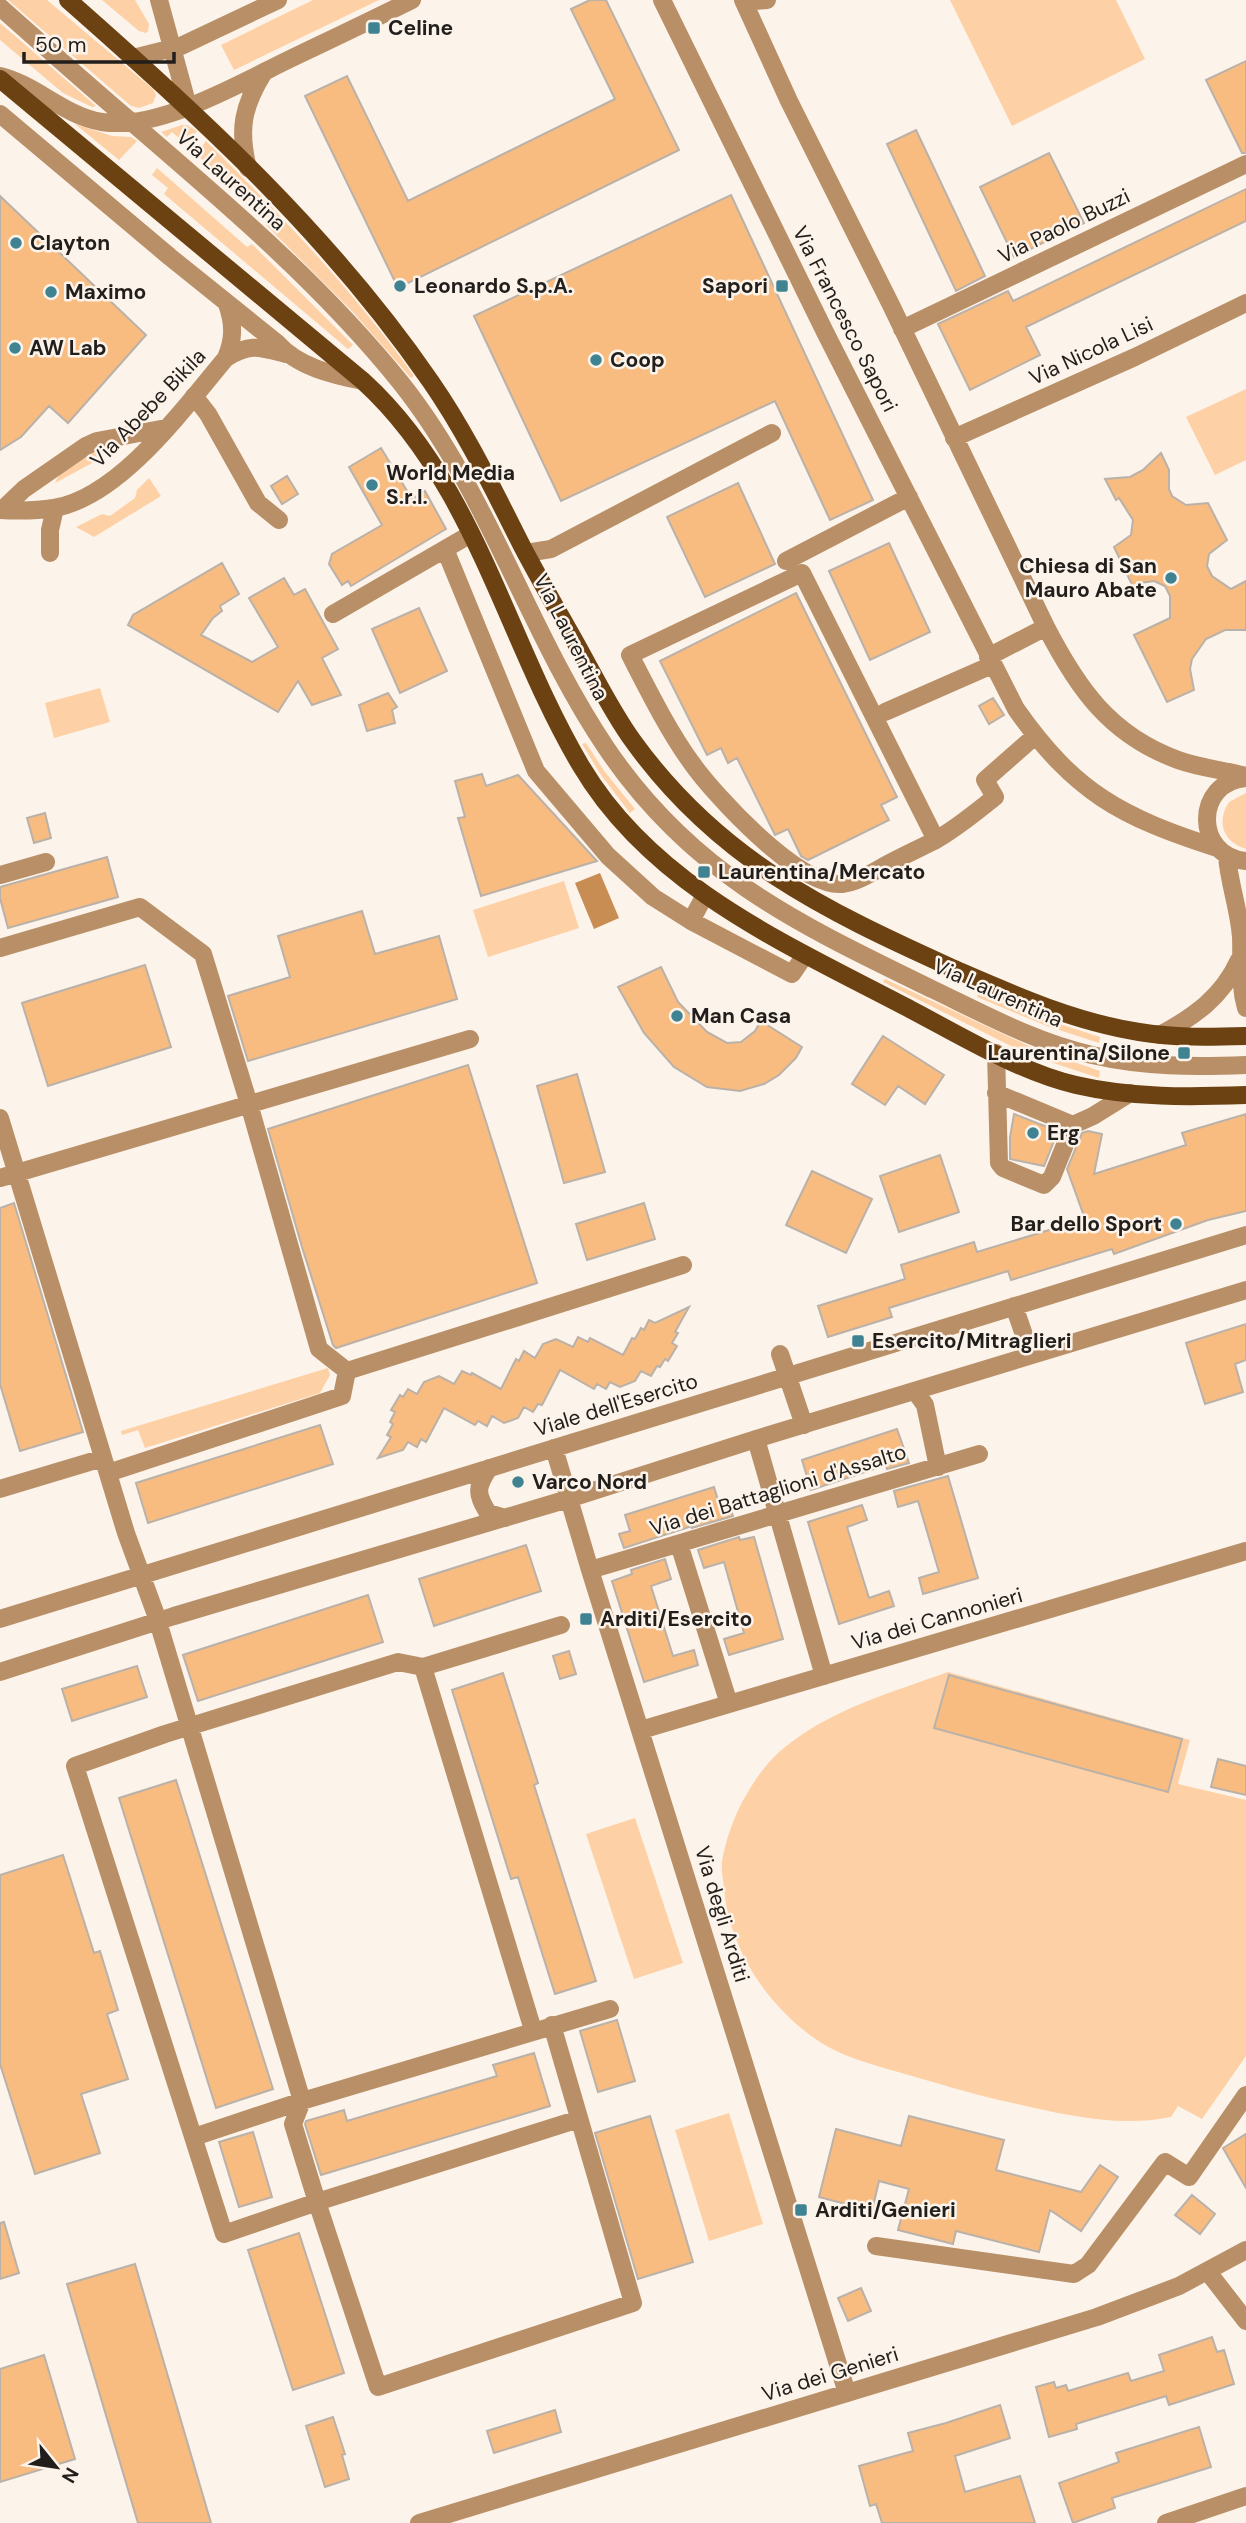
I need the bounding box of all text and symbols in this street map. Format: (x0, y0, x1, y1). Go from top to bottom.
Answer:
place label: Celine (388, 14, 453, 42)
marker: Celine (366, 20, 382, 36)
scale bar (24, 21, 175, 65)
text: 50 m (35, 31, 86, 59)
street label: Via Laurentina (170, 123, 292, 237)
street label: Via Paolo Buzzi (993, 182, 1135, 270)
street label: Via Francesco Sapori (786, 221, 904, 417)
place label: Clayton (30, 229, 110, 257)
marker: Clayton (8, 235, 24, 251)
place label: Leonardo S.p.A. (414, 272, 573, 300)
place label: Sapori (702, 272, 768, 300)
place label: Maximo (65, 278, 146, 306)
marker: Leonardo S.p.A. (392, 278, 408, 294)
marker: Sapori (774, 278, 790, 294)
marker: Maximo (43, 284, 59, 300)
street label: Via Nicola Lisi (1025, 310, 1157, 392)
place label: AW Lab (29, 334, 107, 362)
marker: AW Lab (7, 340, 23, 356)
street label: Via Abebe Bikila (84, 342, 212, 474)
place label: Coop (610, 346, 665, 374)
marker: Coop (588, 352, 604, 368)
place label: World Media S.r.l. (386, 459, 515, 511)
marker: World Media S.r.l. (364, 477, 380, 493)
place label: Chiesa di San Mauro Abate (1019, 552, 1157, 604)
street label: Via Laurentina (527, 569, 615, 705)
marker: Chiesa di San Mauro Abate (1163, 570, 1179, 586)
place label: Laurentina/Mercato (718, 858, 925, 886)
marker: Laurentina/Mercato (696, 864, 712, 880)
street label: Via Laurentina (929, 952, 1067, 1034)
place label: Man Casa (691, 1002, 791, 1030)
marker: Man Casa (669, 1008, 685, 1024)
place label: Laurentina/Silone (987, 1039, 1170, 1067)
marker: Laurentina/Silone (1176, 1045, 1192, 1061)
place label: Erg (1047, 1119, 1080, 1147)
marker: Erg (1025, 1125, 1041, 1141)
place label: Bar dello Sport (1010, 1210, 1162, 1238)
marker: Bar dello Sport (1168, 1216, 1184, 1232)
place label: Esercito/Mitraglieri (872, 1327, 1071, 1355)
marker: Esercito/Mitraglieri (850, 1333, 866, 1349)
street label: Viale dell'Esercito (531, 1367, 701, 1443)
street label: Via dei Battaglioni d'Assalto (646, 1438, 910, 1542)
place label: Varco Nord (532, 1468, 647, 1496)
marker: Varco Nord (510, 1474, 526, 1490)
street label: Via dei Cannonieri (848, 1581, 1026, 1657)
place label: Arditi/Esercito (600, 1605, 752, 1633)
marker: Arditi/Esercito (578, 1611, 594, 1627)
street label: Via degli Arditi (688, 1843, 756, 1985)
place label: Arditi/Genieri (815, 2196, 956, 2224)
marker: Arditi/Genieri (793, 2202, 809, 2218)
street label: Via dei Genieri (758, 2340, 902, 2408)
north arrow (21, 2432, 91, 2502)
text: N (56, 2463, 85, 2488)

